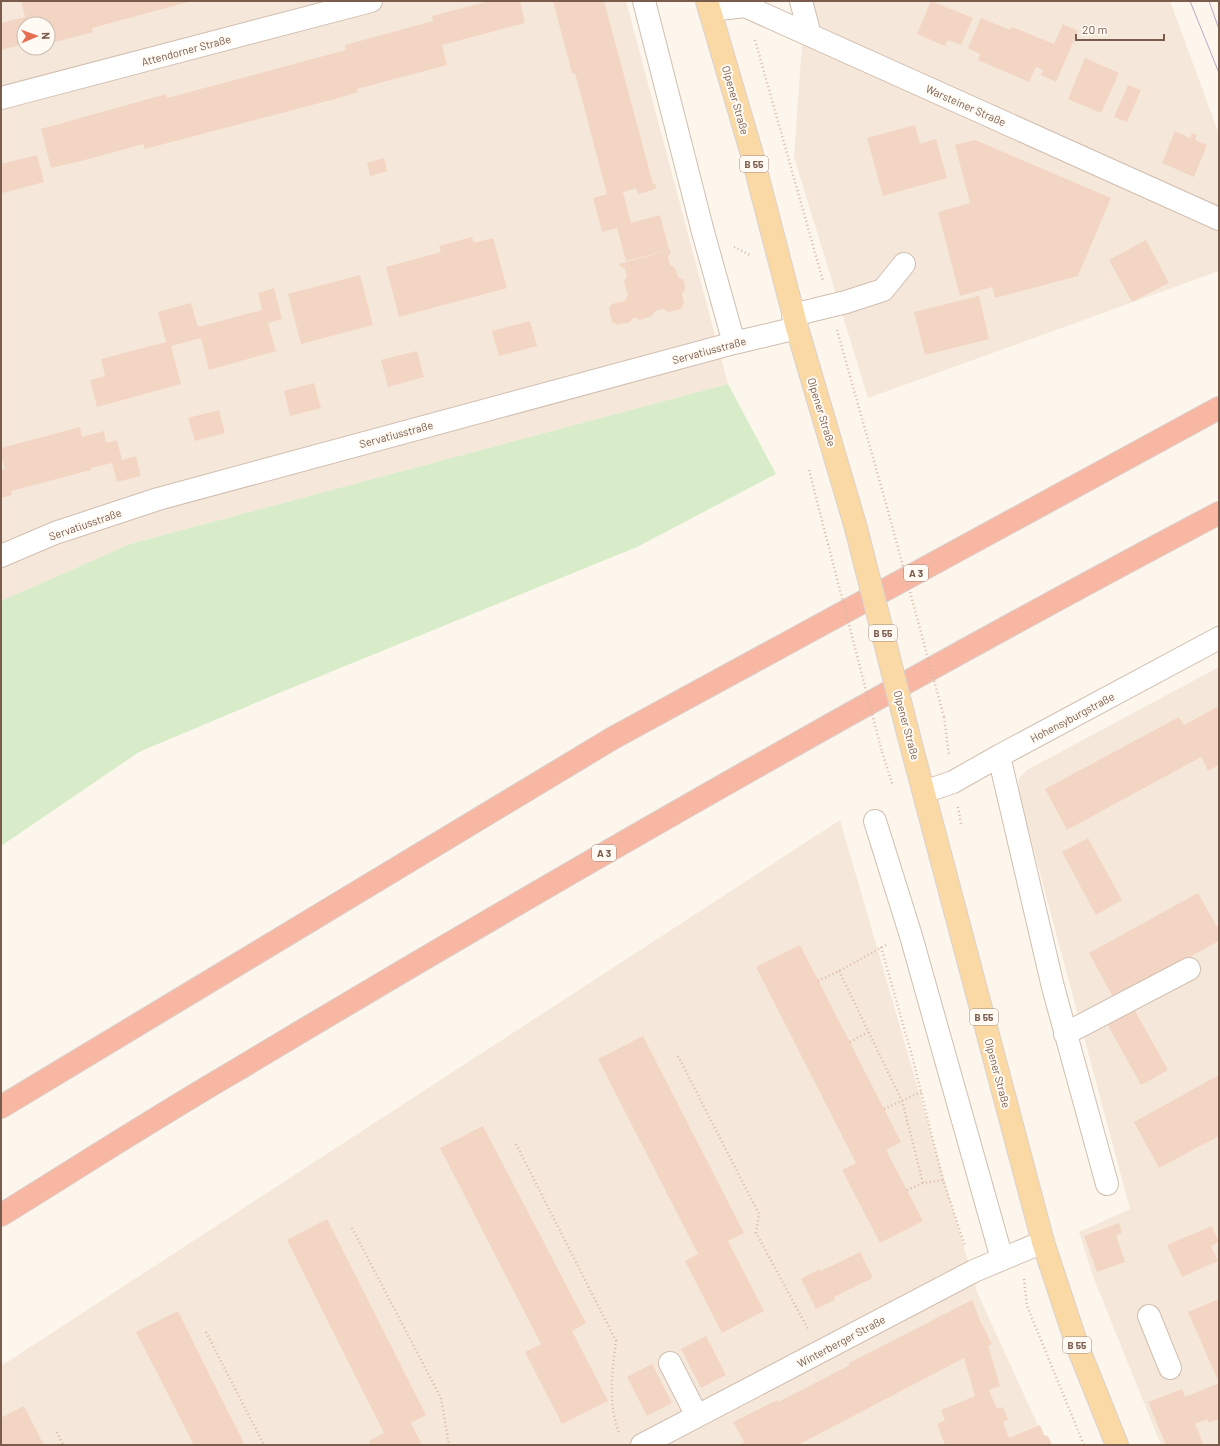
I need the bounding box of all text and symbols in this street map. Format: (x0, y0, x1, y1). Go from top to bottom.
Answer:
north arrow (16, 16, 56, 56)
scale bar (1076, 16, 1164, 42)
text: 20 m (1082, 22, 1108, 36)
text: N (40, 32, 53, 40)
street label: Attendorner Straße (140, 32, 232, 68)
street label: Olpener Straße (720, 64, 752, 136)
street label: Warsteiner Straße (924, 81, 1008, 129)
road number: B 55 (740, 156, 768, 172)
street label: Servatiusstraße (671, 334, 748, 366)
street label: Olpener Straße (805, 376, 839, 448)
street label: Servatiusstraße (358, 418, 435, 450)
street label: Servatiusstraße (47, 505, 123, 543)
road number: A 3 (904, 565, 928, 581)
road number: B 55 (869, 625, 897, 641)
street label: Olpener Straße (892, 689, 923, 761)
street label: Hohensyburgstraße (1028, 689, 1116, 745)
road number: A 3 (592, 845, 616, 861)
road number: B 55 (970, 1009, 998, 1025)
street label: Olpener Straße (983, 1037, 1014, 1109)
street label: Winterberger Straße (795, 1312, 887, 1370)
road number: B 55 (1063, 1337, 1091, 1353)

